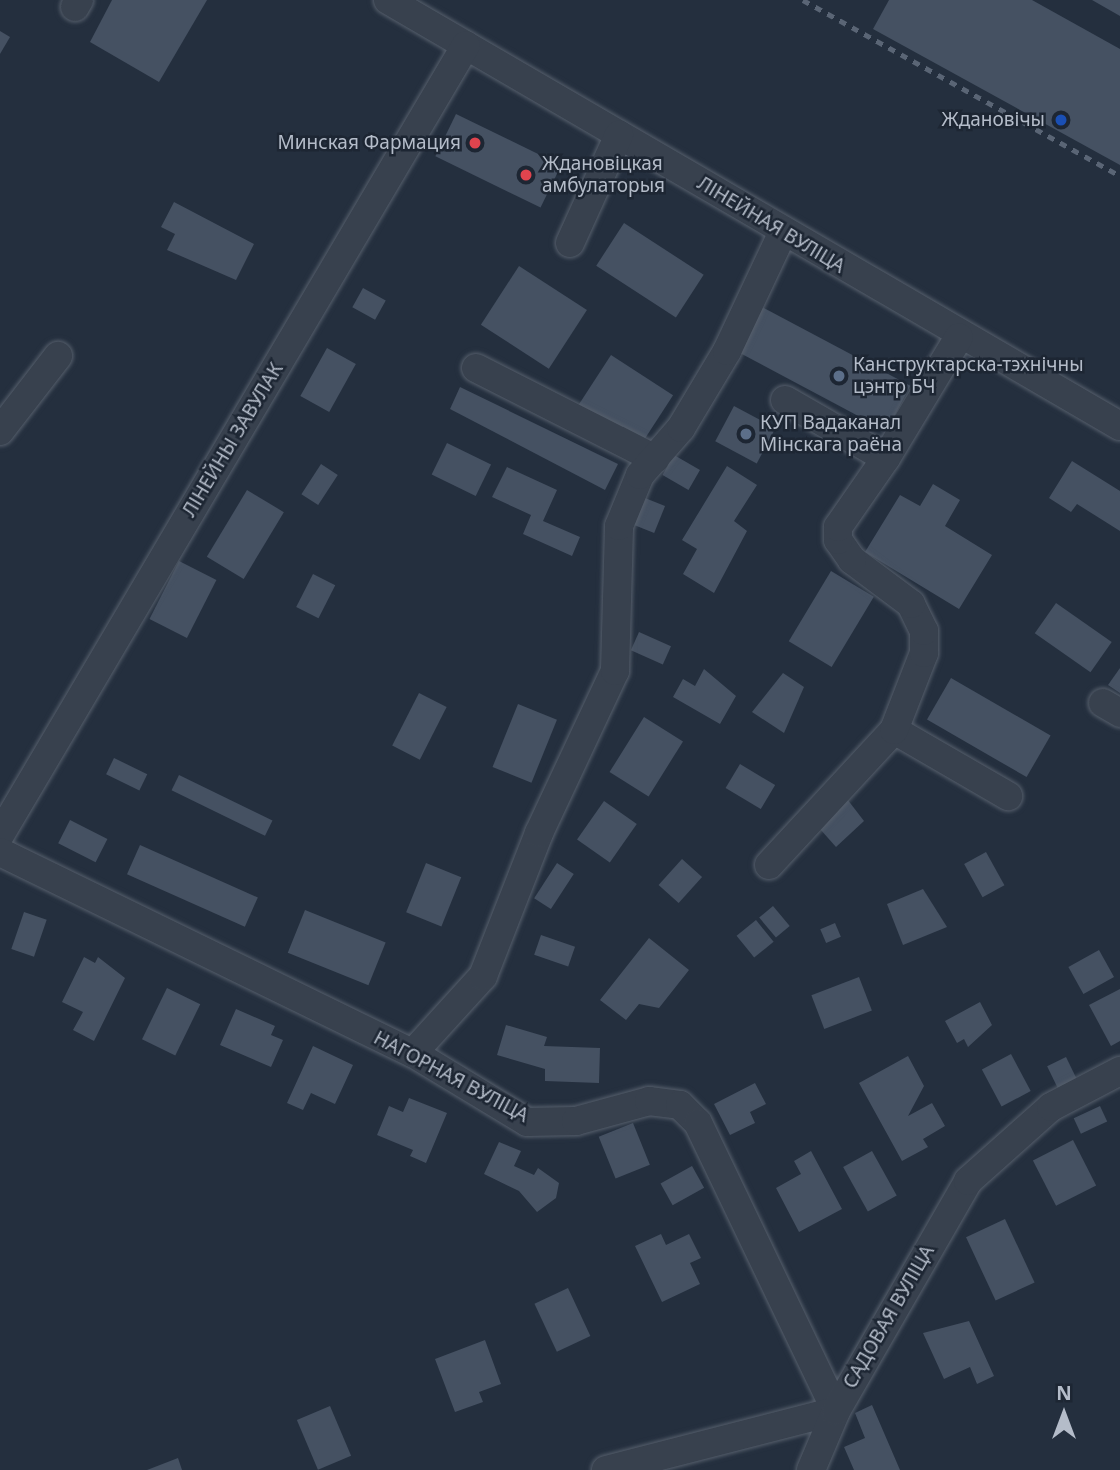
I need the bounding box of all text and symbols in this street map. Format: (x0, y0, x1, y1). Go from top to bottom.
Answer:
place label: Ждановічы (942, 109, 1045, 131)
marker: Ждановічы (1051, 110, 1071, 130)
place label: Минская Фармация (278, 132, 461, 154)
marker: Минская Фармация (467, 135, 483, 151)
place label: Ждановіцкая амбулаторыя (542, 153, 665, 197)
marker: Ждановіцкая амбулаторыя (516, 165, 536, 185)
street label: ЛІНЕЙНАЯ ВУЛІЦА (693, 172, 849, 278)
place label: Канструктарска-тэхнічны цэнтр БЧ (853, 354, 1084, 398)
street label: ЛІНЕЙНЫ ЗАВУЛАК (178, 359, 288, 521)
marker: Канструктарска-тэхнічны цэнтр БЧ (831, 368, 847, 384)
place label: КУП Вадаканал Мінскага раёна (760, 412, 902, 456)
marker: КУП Вадаканал Мінскага раёна (738, 426, 754, 442)
street label: НАГОРНАЯ ВУЛІЦА (370, 1027, 532, 1127)
street label: САДОВАЯ ВУЛІЦА (839, 1241, 939, 1393)
north arrow (1029, 1379, 1099, 1449)
text: N (1056, 1380, 1072, 1406)

